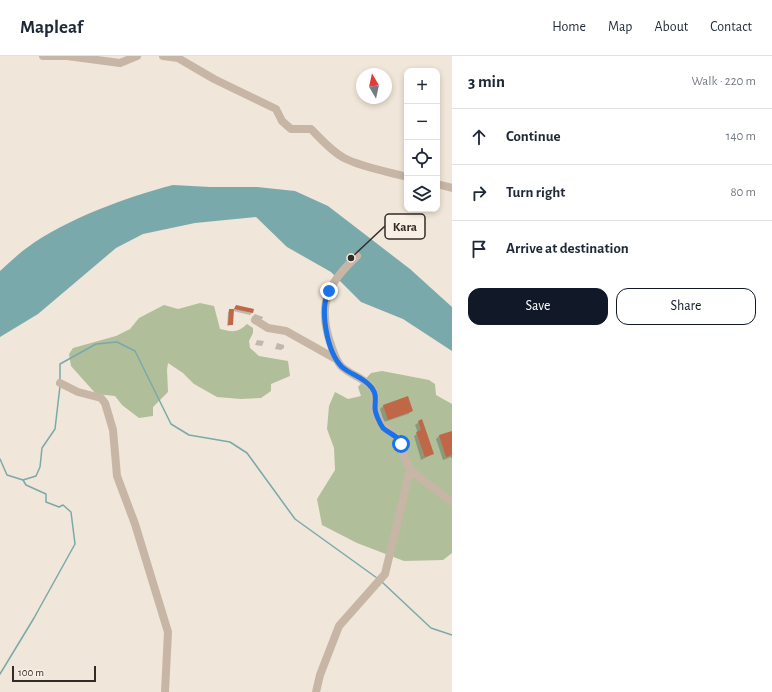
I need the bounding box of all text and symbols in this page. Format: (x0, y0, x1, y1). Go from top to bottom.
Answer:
text: Mapleaf (20, 18, 83, 37)
text: Home (552, 20, 586, 34)
text: Map (608, 20, 632, 34)
text: About (654, 20, 688, 34)
text: Contact (710, 20, 752, 34)
north arrow (356, 68, 392, 104)
map controls (404, 68, 440, 212)
button: + (404, 68, 440, 104)
text: 3 min (468, 73, 505, 90)
text: Walk · 220 m (691, 75, 756, 88)
button: − (404, 104, 440, 140)
icon: ahead (468, 126, 490, 148)
text: Continue (506, 129, 561, 144)
text: 140 m (726, 130, 756, 143)
button: locate (404, 140, 440, 176)
button: layers (404, 176, 440, 212)
icon: right (468, 182, 490, 204)
text: Turn right (506, 185, 565, 200)
text: 80 m (730, 186, 756, 199)
callout: Kara (385, 214, 425, 239)
text: Kara (393, 221, 417, 234)
icon: arrive (468, 238, 490, 260)
text: Arrive at destination (506, 241, 629, 256)
route end (320, 282, 338, 300)
button: Save (468, 288, 608, 325)
button: Share (616, 288, 756, 325)
route start (392, 435, 410, 453)
scale bar (12, 664, 96, 683)
text: 100 m (18, 667, 44, 678)

